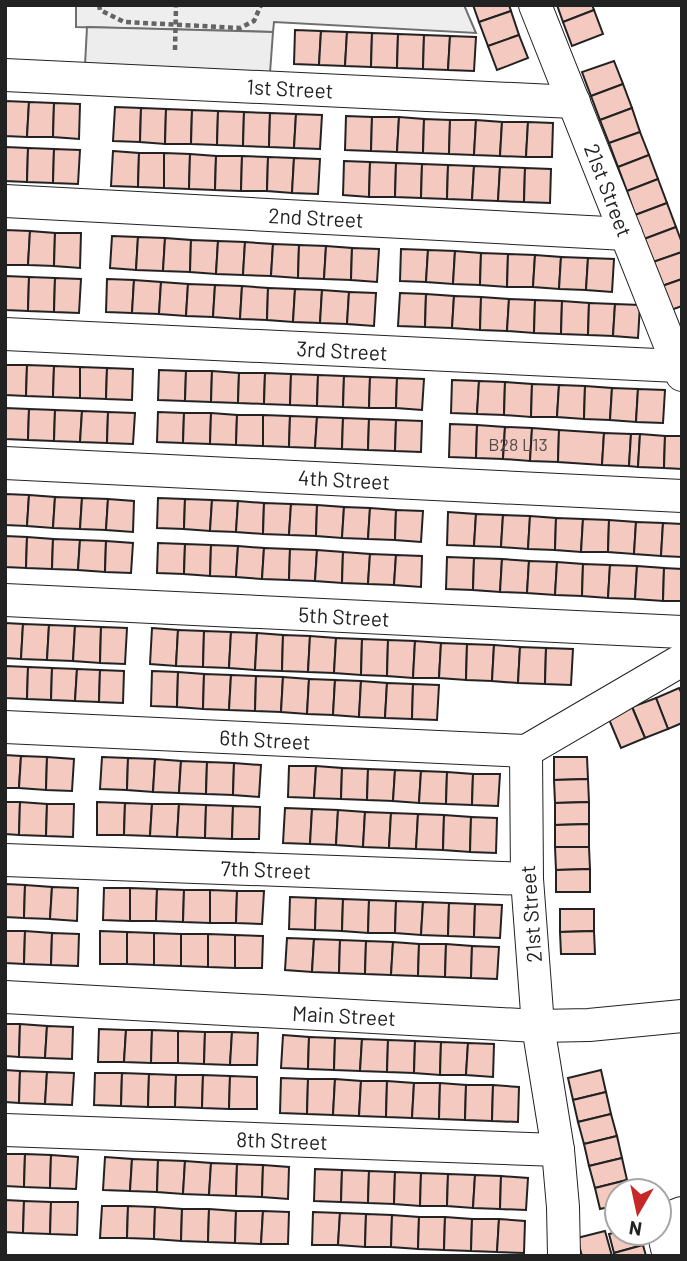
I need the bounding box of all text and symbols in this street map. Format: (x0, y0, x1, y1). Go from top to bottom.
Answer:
street label: 1st Street (246, 73, 334, 103)
street label: 21st Street (580, 140, 638, 240)
street label: 2nd Street (268, 202, 364, 232)
street label: 3rd Street (296, 335, 388, 365)
house number: B28 L13 (488, 433, 548, 455)
street label: 4th Street (297, 464, 391, 494)
street label: 5th Street (298, 601, 390, 631)
street label: 6th Street (219, 724, 311, 754)
street label: 7th Street (220, 855, 312, 883)
street label: 21st Street (514, 864, 546, 964)
street label: Main Street (291, 1000, 397, 1030)
street label: 8th Street (236, 1126, 328, 1154)
north arrow (603, 1177, 673, 1247)
text: N (627, 1217, 643, 1242)

